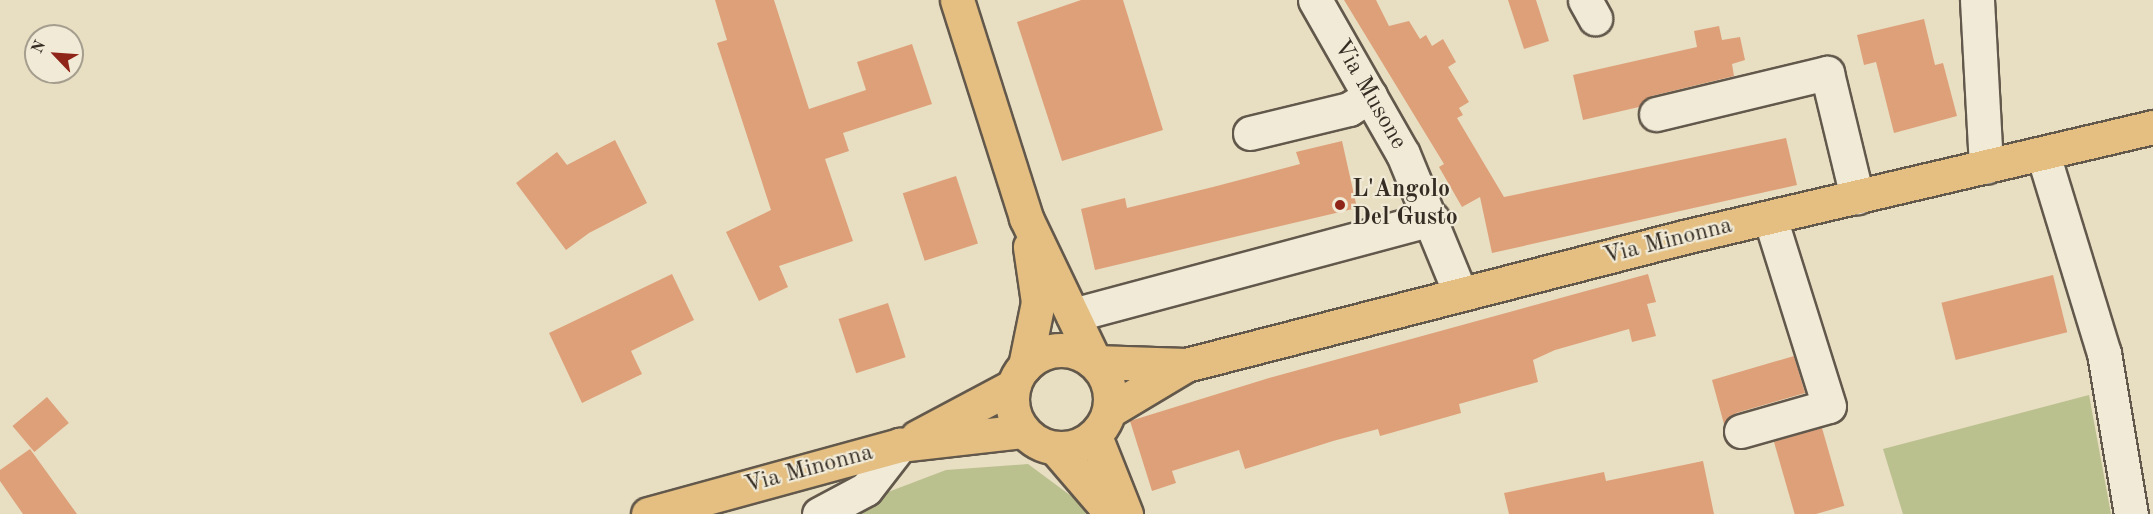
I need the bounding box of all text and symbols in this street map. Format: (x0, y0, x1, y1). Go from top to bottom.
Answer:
north arrow (24, 24, 84, 84)
street label: Via Musone (1326, 35, 1412, 155)
text: N (30, 38, 49, 56)
place label: L'Angolo Del Gusto (1352, 177, 1458, 233)
marker: L'Angolo Del Gusto (1333, 198, 1347, 212)
street label: Via Minonna (1601, 212, 1735, 272)
street label: Via Minonna (742, 439, 876, 501)

